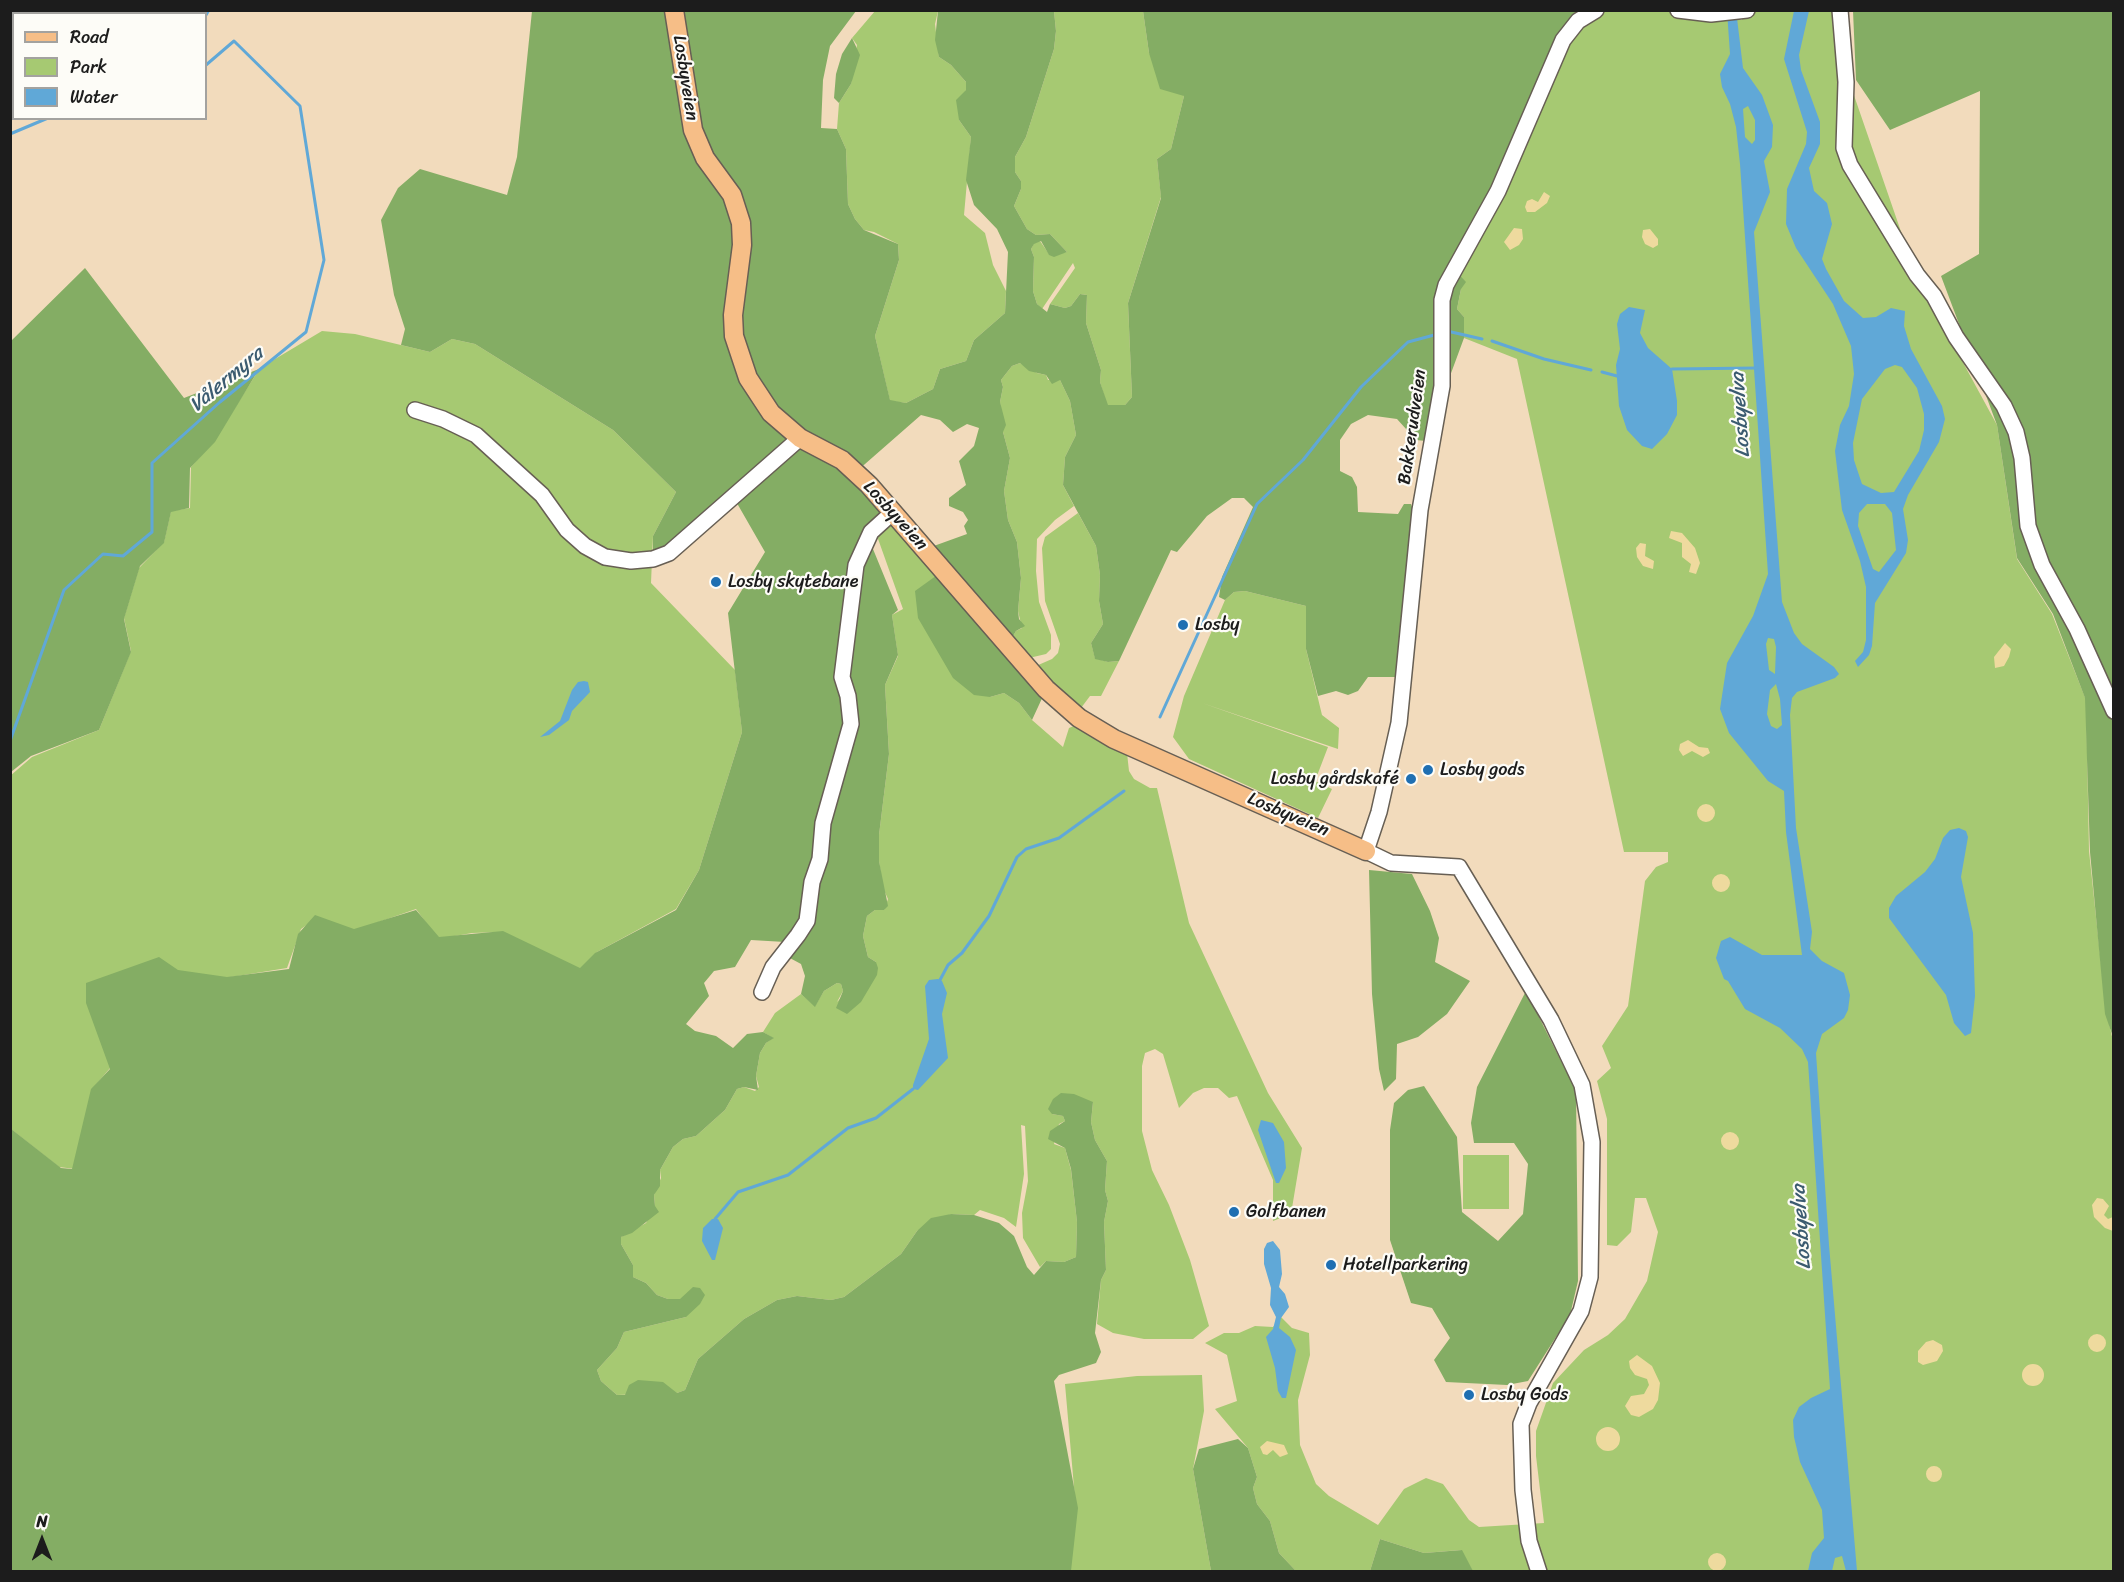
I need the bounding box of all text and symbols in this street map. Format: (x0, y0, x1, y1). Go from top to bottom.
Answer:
legend (12, 12, 207, 120)
text: Road (70, 21, 109, 53)
street label: Losbyveien (668, 34, 702, 122)
text: Park (70, 51, 107, 83)
text: Water (70, 81, 117, 113)
water label: Vålermyra (185, 342, 269, 418)
street label: Bakkerudveien (1394, 368, 1432, 486)
water label: Losbyelva (1726, 372, 1756, 458)
street label: Losbyveien (858, 477, 932, 555)
place label: Losby skytebane (728, 571, 859, 593)
marker: Losby skytebane (709, 575, 723, 589)
place label: Losby (1195, 614, 1240, 636)
marker: Losby (1176, 618, 1190, 632)
place label: Losby gods (1440, 759, 1524, 781)
marker: Losby gods (1421, 763, 1435, 777)
place label: Losby gårdskafé (1271, 768, 1399, 790)
marker: Losby gårdskafé (1404, 772, 1418, 786)
street label: Losbyveien (1244, 788, 1332, 842)
water label: Losbyelva (1787, 1184, 1817, 1270)
place label: Golfbanen (1246, 1201, 1326, 1223)
marker: Golfbanen (1227, 1205, 1241, 1219)
place label: Hotellparkering (1343, 1254, 1468, 1276)
marker: Hotellparkering (1324, 1258, 1338, 1272)
place label: Losby Gods (1481, 1384, 1568, 1406)
marker: Losby Gods (1462, 1388, 1476, 1402)
text: N (36, 1507, 48, 1536)
north arrow (12, 1510, 72, 1570)

